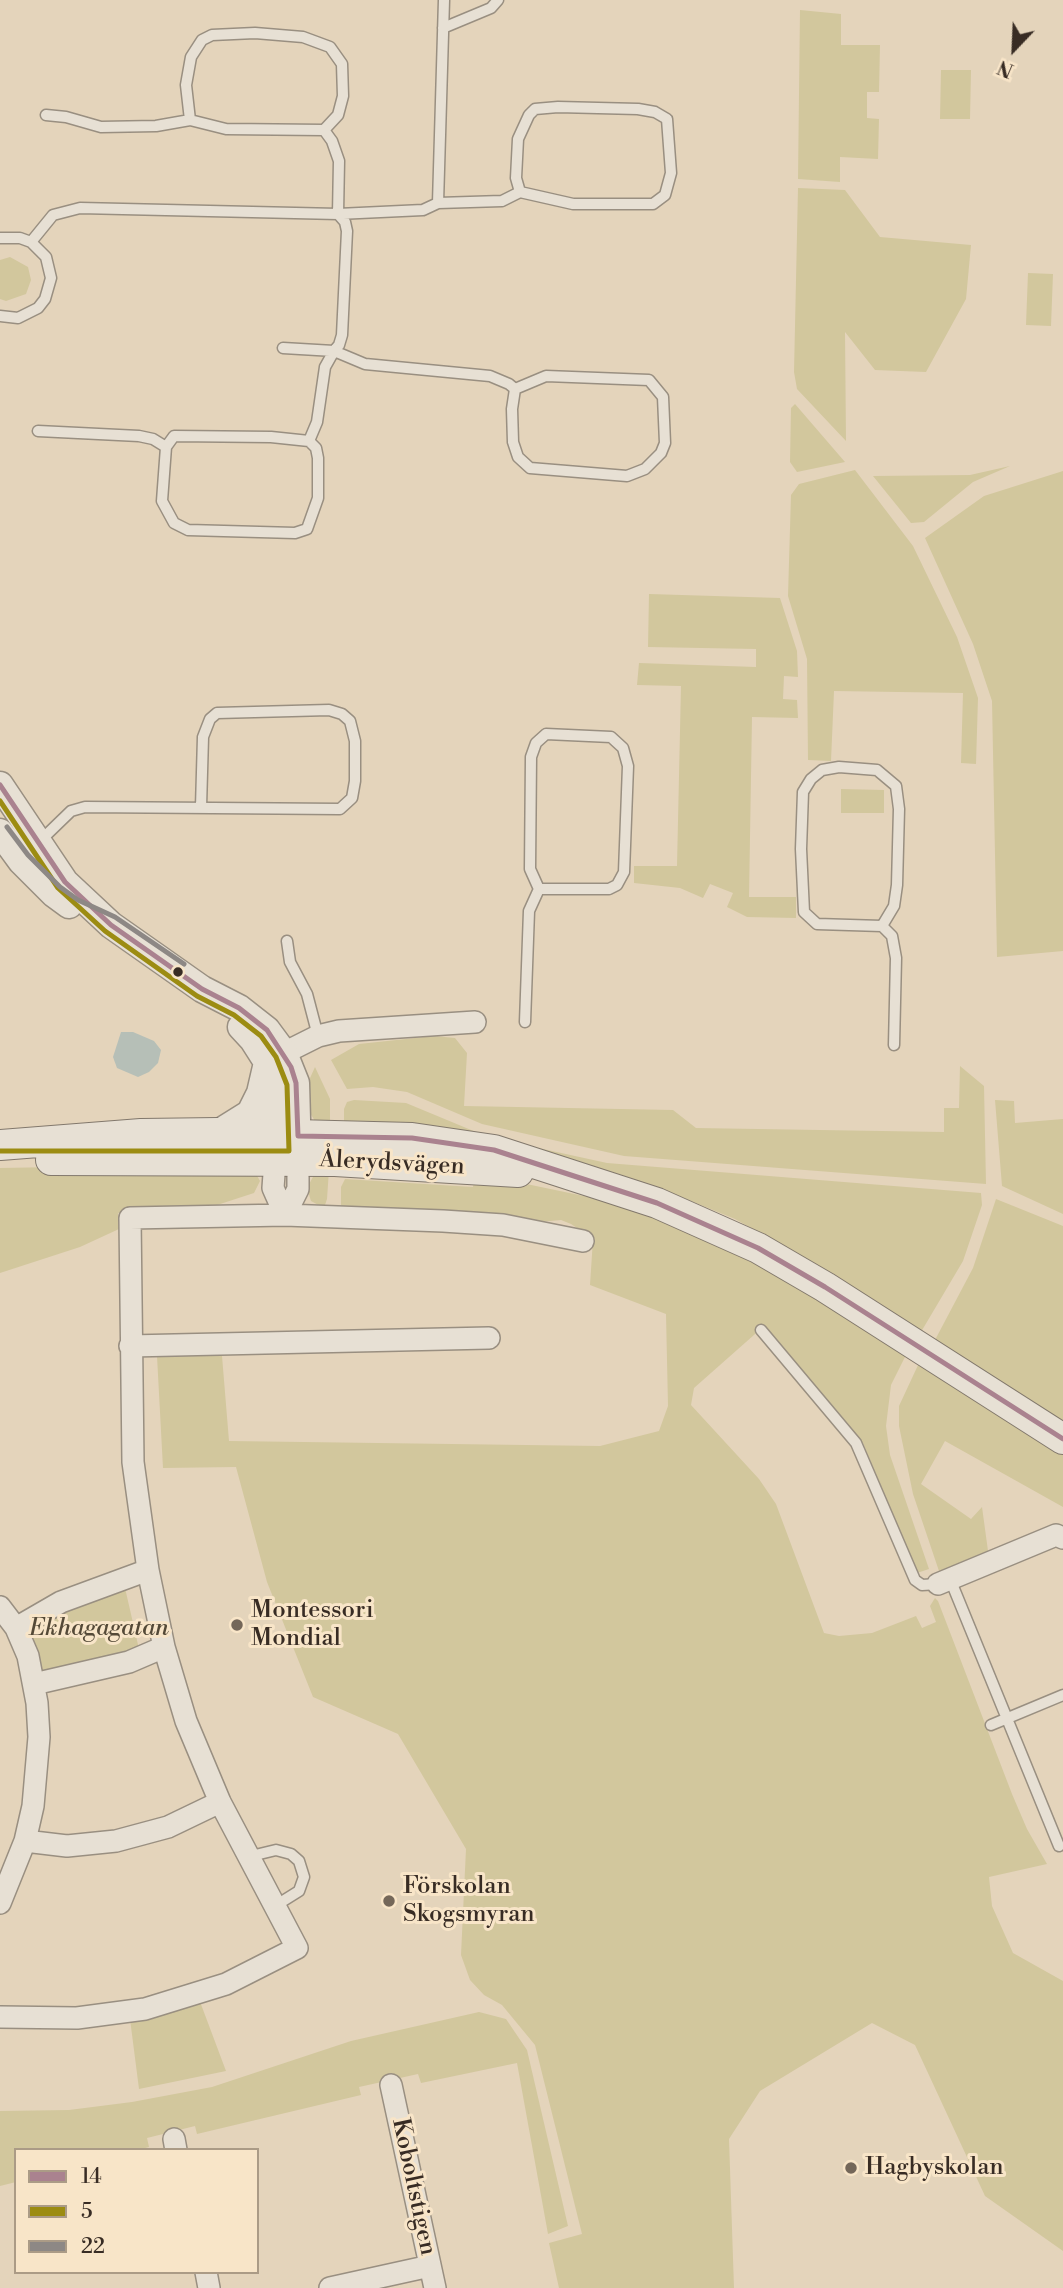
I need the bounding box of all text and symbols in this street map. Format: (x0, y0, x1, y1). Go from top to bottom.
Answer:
north arrow (979, 14, 1049, 84)
text: N (994, 54, 1017, 82)
unlabelled marker (171, 965, 185, 979)
street label: Ålerydsvägen (319, 1146, 465, 1182)
place label: Montessori Mondial (251, 1597, 374, 1653)
park label: Ekhagagatan (29, 1615, 169, 1643)
marker: Montessori Mondial (229, 1617, 245, 1633)
place label: Förskolan Skogsmyran (403, 1873, 535, 1929)
marker: Förskolan Skogsmyran (381, 1893, 397, 1909)
street label: Koboltstigen (384, 2116, 442, 2258)
legend (14, 2148, 259, 2274)
place label: Hagbyskolan (865, 2154, 1004, 2182)
marker: Hagbyskolan (843, 2160, 859, 2176)
text: 14 (81, 2164, 102, 2190)
text: 5 (81, 2199, 93, 2225)
text: 22 (81, 2234, 105, 2260)

